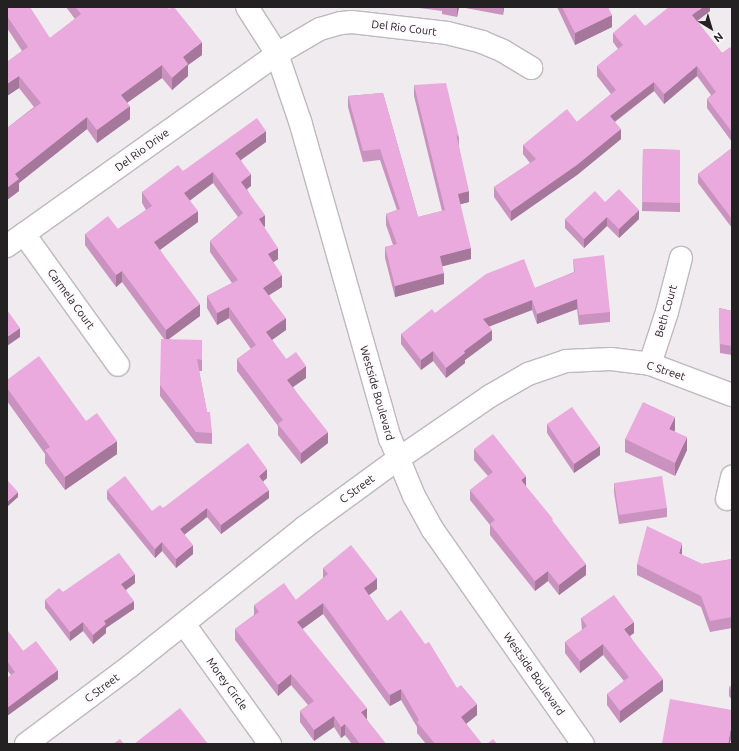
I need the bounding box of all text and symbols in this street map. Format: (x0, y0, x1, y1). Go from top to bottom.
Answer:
north arrow (691, 8, 731, 48)
street label: Del Rio Court (371, 17, 437, 39)
text: N (711, 30, 725, 45)
street label: Del Rio Drive (112, 126, 172, 174)
street label: Carmela Court (45, 266, 97, 332)
street label: Beth Court (652, 283, 680, 339)
street label: Westside Boulevard (357, 344, 397, 442)
street label: C Street (645, 359, 687, 383)
street label: C Street (337, 472, 377, 506)
street label: Westside Boulevard (501, 630, 567, 718)
street label: Morey Circle (204, 655, 250, 713)
street label: C Street (82, 671, 122, 705)

